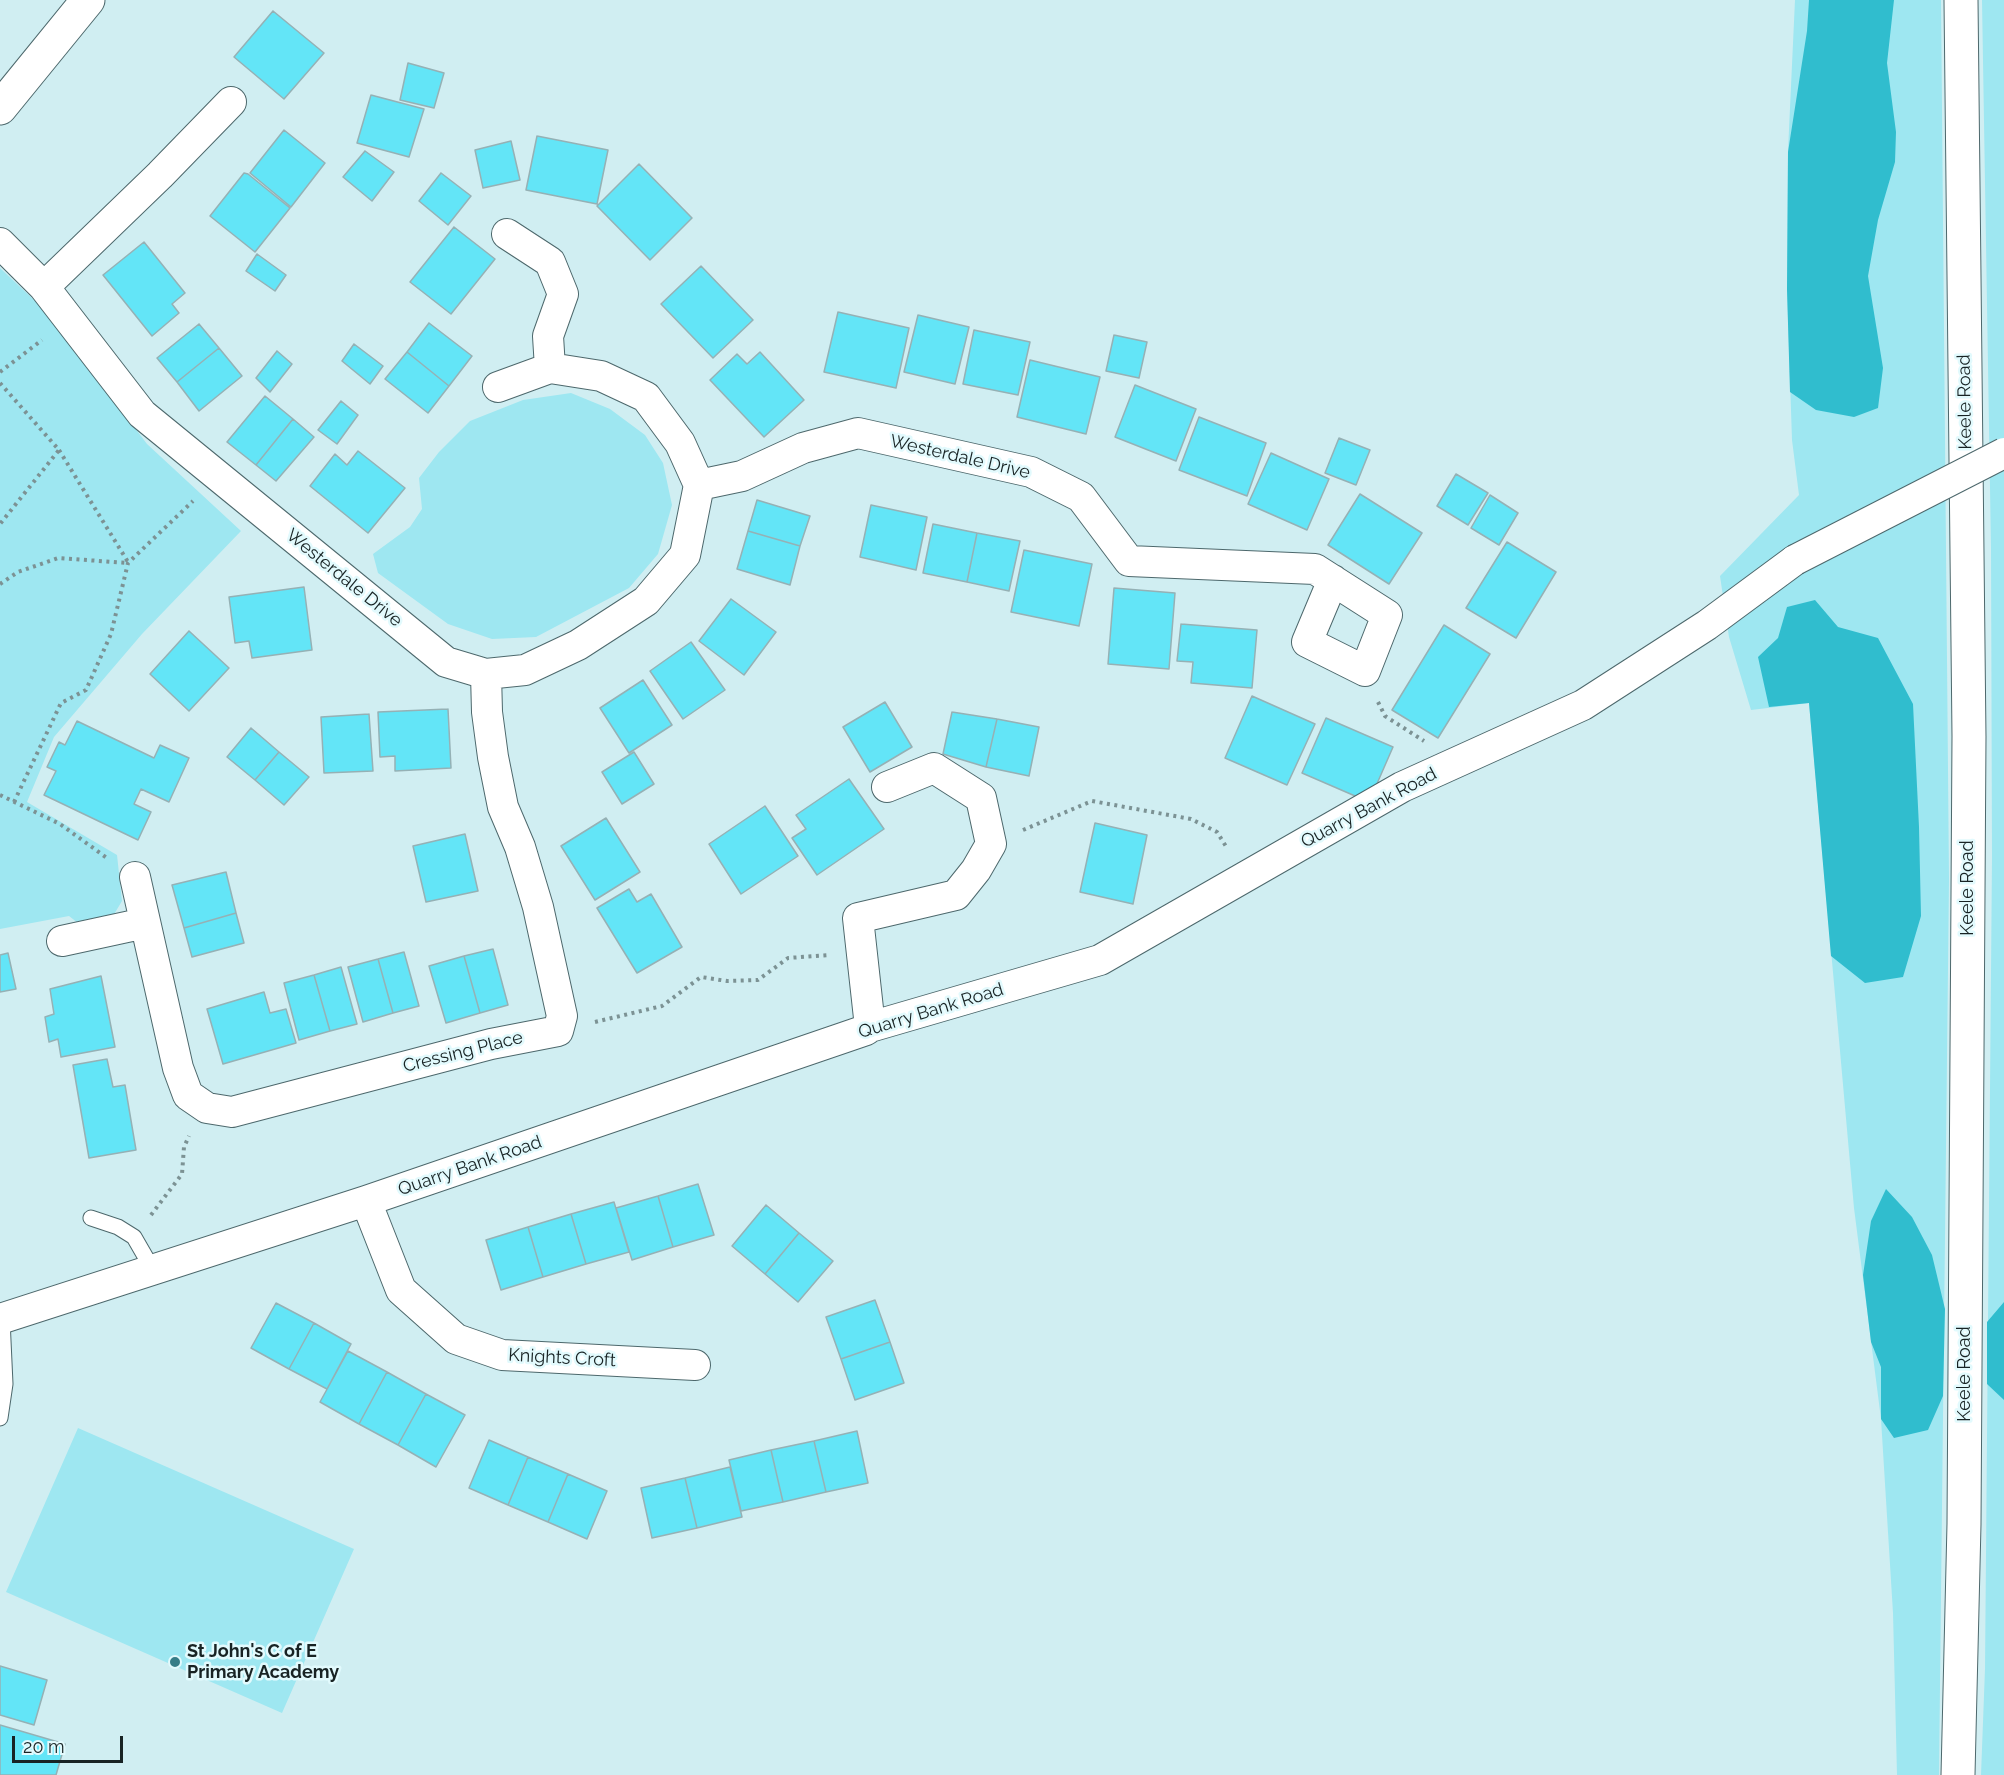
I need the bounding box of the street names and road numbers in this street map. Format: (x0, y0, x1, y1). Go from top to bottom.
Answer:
street label: Keele Road (1953, 354, 1977, 450)
street label: Westerdale Drive (888, 430, 1032, 484)
street label: Westerdale Drive (281, 524, 407, 632)
street label: Quarry Bank Road (1297, 763, 1441, 853)
street label: Keele Road (1957, 840, 1979, 936)
street label: Quarry Bank Road (856, 979, 1006, 1043)
street label: Cressing Place (401, 1027, 525, 1077)
street label: Quarry Bank Road (395, 1131, 545, 1201)
street label: Keele Road (1954, 1326, 1976, 1422)
street label: Knights Croft (508, 1344, 616, 1372)

